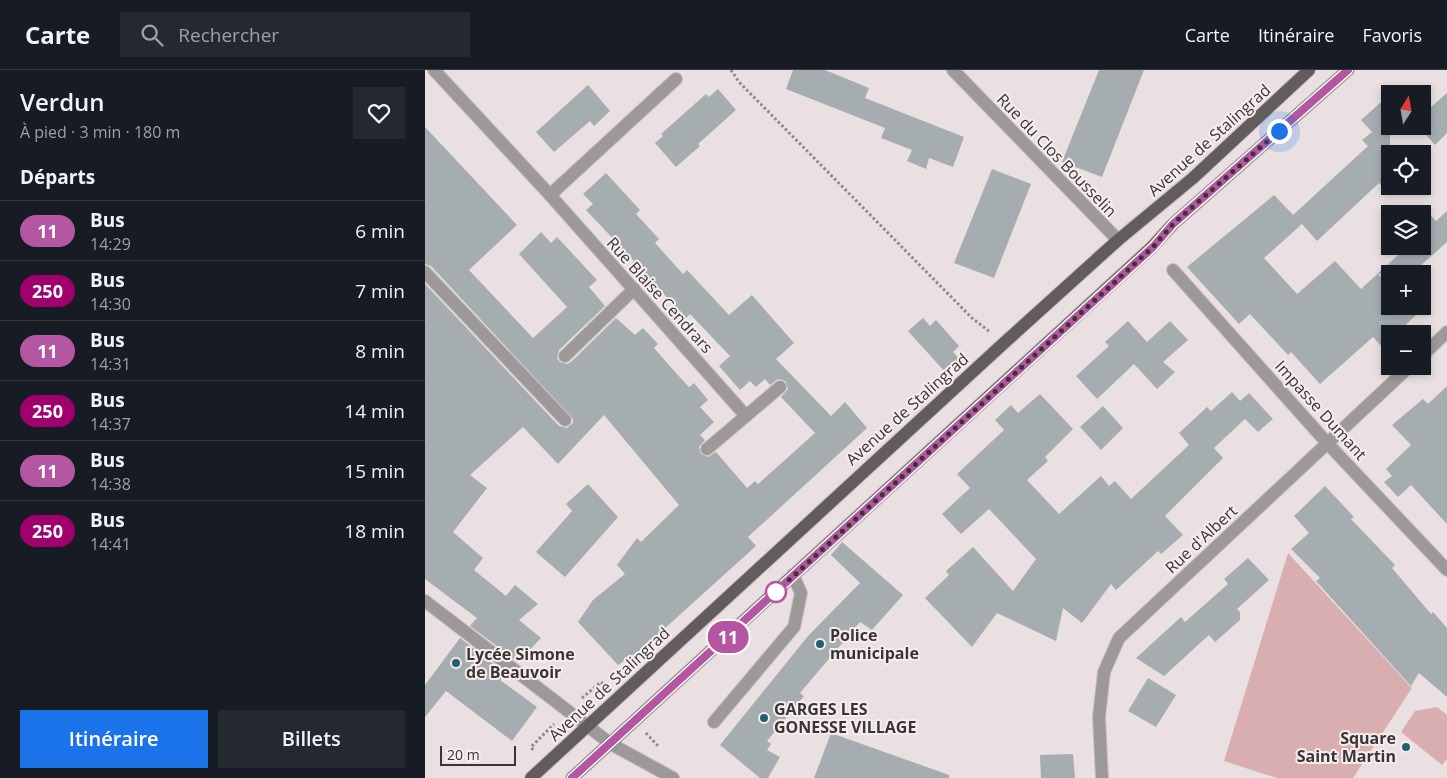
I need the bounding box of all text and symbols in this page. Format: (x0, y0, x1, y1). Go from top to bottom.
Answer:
search box (120, 12, 470, 57)
text: Carte (25, 18, 90, 51)
icon: search (138, 21, 166, 49)
text: Rechercher (178, 22, 279, 48)
text: Carte (1185, 23, 1230, 47)
text: Itinéraire (1258, 23, 1334, 47)
text: Favoris (1362, 23, 1422, 47)
street label: Avenue de Stalingrad (1143, 79, 1275, 201)
text: Verdun (20, 85, 105, 118)
north arrow (1381, 85, 1431, 135)
map controls (1381, 85, 1431, 375)
button: heart (353, 87, 405, 139)
street label: Rue du Clos Bousselin (992, 88, 1122, 222)
your location (1267, 119, 1292, 144)
text: À pied · 3 min · 180 m (20, 121, 180, 143)
button: locate (1381, 145, 1431, 195)
text: Départs (20, 164, 95, 190)
button: layers (1381, 205, 1431, 255)
text: Bus (90, 207, 125, 233)
text: 6 min (355, 218, 405, 244)
text: 11 (37, 219, 58, 243)
street label: Rue Blaise Cendrars (602, 232, 718, 358)
text: 14:29 (90, 233, 131, 255)
button: + (1381, 265, 1431, 315)
text: Bus (90, 267, 125, 293)
text: 7 min (355, 278, 405, 304)
text: 250 (32, 279, 63, 303)
text: 14:30 (90, 293, 131, 315)
button: − (1381, 325, 1431, 375)
text: Bus (90, 327, 125, 353)
text: 8 min (355, 338, 405, 364)
text: 11 (37, 339, 58, 363)
street label: Avenue de Stalingrad (841, 348, 973, 470)
text: 14:31 (90, 353, 131, 375)
street label: Impasse Dumant (1270, 355, 1372, 465)
text: Bus (90, 387, 125, 413)
text: 14 min (344, 398, 405, 424)
text: 250 (32, 399, 63, 423)
text: 14:37 (90, 413, 131, 435)
text: Bus (90, 447, 125, 473)
text: 15 min (344, 458, 405, 484)
text: 11 (37, 459, 58, 483)
text: 14:38 (90, 473, 131, 495)
street label: Rue d'Albert (1160, 500, 1242, 578)
text: Bus (90, 507, 125, 533)
text: 18 min (344, 518, 405, 544)
text: 250 (32, 519, 63, 543)
text: 14:41 (90, 533, 131, 555)
unlabelled marker (765, 581, 787, 603)
line badge: 11 (705, 621, 751, 653)
street label: Avenue de Stalingrad (544, 622, 674, 746)
place label: Police municipale (830, 624, 919, 664)
text: 11 (718, 625, 738, 649)
marker: Police municipale (814, 638, 826, 650)
place label: Lycée Simone de Beauvoir (466, 643, 575, 683)
marker: Lycée Simone de Beauvoir (450, 657, 462, 669)
place label: GARGES LES GONESSE VILLAGE (774, 698, 916, 738)
button: Itinéraire (20, 710, 208, 768)
button: Billets (218, 710, 405, 768)
marker: GARGES LES GONESSE VILLAGE (758, 712, 770, 724)
place label: Square Saint Martin (1297, 727, 1396, 767)
marker: Square Saint Martin (1400, 741, 1412, 753)
scale bar (440, 743, 516, 766)
text: 20 m (447, 745, 480, 764)

